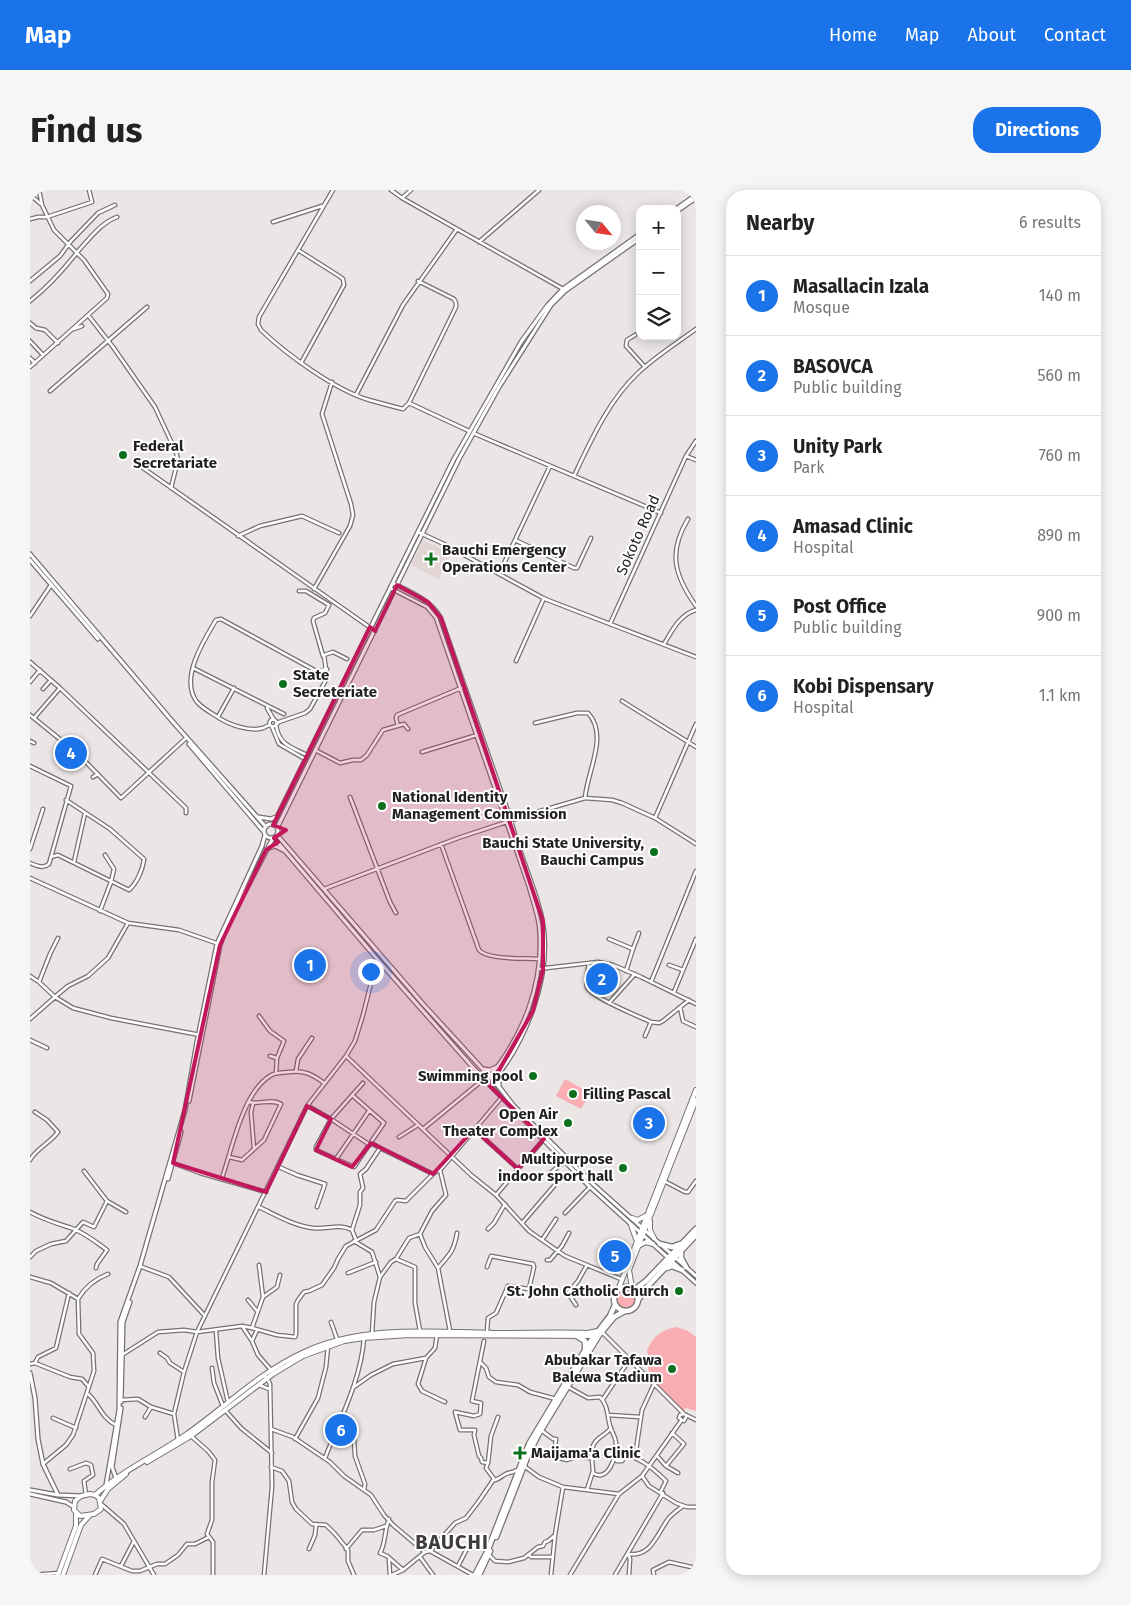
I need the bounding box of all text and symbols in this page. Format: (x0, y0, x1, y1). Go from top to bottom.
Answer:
text: Map (25, 21, 71, 49)
text: Home (829, 24, 877, 46)
text: Map (905, 24, 939, 46)
text: About (967, 24, 1016, 46)
text: Contact (1044, 24, 1106, 46)
button: Directions (973, 107, 1101, 153)
text: Find us (30, 109, 142, 151)
north arrow (576, 205, 621, 250)
map controls (636, 205, 681, 340)
button: + (636, 205, 681, 250)
text: Nearby (746, 210, 814, 236)
text: 6 results (1019, 213, 1081, 232)
button: − (636, 250, 681, 295)
text: Masallacin Izala (793, 275, 929, 298)
text: 1 (758, 286, 766, 305)
text: 140 m (1039, 286, 1081, 305)
button: layers (636, 295, 681, 340)
text: Mosque (793, 298, 850, 317)
text: BASOVCA (793, 355, 873, 378)
text: 2 (758, 366, 766, 385)
text: 560 m (1038, 366, 1081, 385)
text: Public building (793, 378, 901, 397)
text: Unity Park (793, 435, 882, 458)
place label: Federal Secretariate (133, 437, 217, 472)
text: 3 (758, 446, 766, 465)
text: 760 m (1039, 446, 1081, 465)
marker: Federal Secretariate (117, 449, 129, 461)
text: Park (793, 458, 825, 477)
street label: Sokoto Road (612, 492, 664, 578)
text: Amasad Clinic (793, 515, 913, 538)
text: 4 (757, 526, 767, 545)
text: 890 m (1037, 526, 1081, 545)
text: Hospital (793, 538, 854, 557)
place label: Bauchi Emergency Operations Center (442, 541, 568, 576)
marker: Bauchi Emergency Operations Center (424, 552, 438, 566)
text: Post Office (793, 595, 886, 618)
text: 5 (758, 606, 766, 625)
text: 900 m (1037, 606, 1081, 625)
text: Public building (793, 618, 901, 637)
place label: State Secreteriate (293, 666, 377, 701)
text: Kobi Dispensary (793, 675, 934, 698)
marker: State Secreteriate (277, 678, 289, 690)
text: 6 (757, 686, 767, 705)
text: 1.1 km (1039, 686, 1081, 705)
text: Hospital (793, 698, 854, 717)
pin: 4 (55, 734, 87, 772)
place label: National Identity Management Commission (392, 788, 567, 823)
marker: National Identity Management Commission (376, 800, 388, 812)
place label: Bauchi State University, Bauchi Campus (482, 834, 644, 869)
marker: Bauchi State University, Bauchi Campus (648, 846, 660, 858)
pin: 1 (294, 946, 326, 984)
your location (358, 959, 384, 985)
pin: 2 (586, 960, 618, 998)
place label: Swimming pool (418, 1067, 524, 1085)
marker: Swimming pool (527, 1070, 539, 1082)
place label: Filling Pascal (583, 1085, 671, 1103)
marker: Filling Pascal (567, 1088, 579, 1100)
pin: 3 (633, 1104, 665, 1142)
place label: Open Air Theater Complex (443, 1105, 559, 1140)
marker: Open Air Theater Complex (562, 1117, 574, 1129)
place label: Multipurpose indoor sport hall (498, 1150, 614, 1185)
marker: Multipurpose indoor sport hall (617, 1162, 629, 1174)
pin: 5 (599, 1237, 631, 1275)
place label: St. John Catholic Church (507, 1282, 669, 1300)
marker: St. John Catholic Church (673, 1285, 685, 1297)
place label: Abubakar Tafawa Balewa Stadium (544, 1351, 662, 1386)
marker: Abubakar Tafawa Balewa Stadium (666, 1363, 678, 1375)
pin: 6 (325, 1411, 357, 1449)
place label: Maijama'a Clinic (531, 1444, 642, 1462)
marker: Maijama'a Clinic (513, 1446, 527, 1460)
district label: BAUCHI (415, 1530, 489, 1554)

